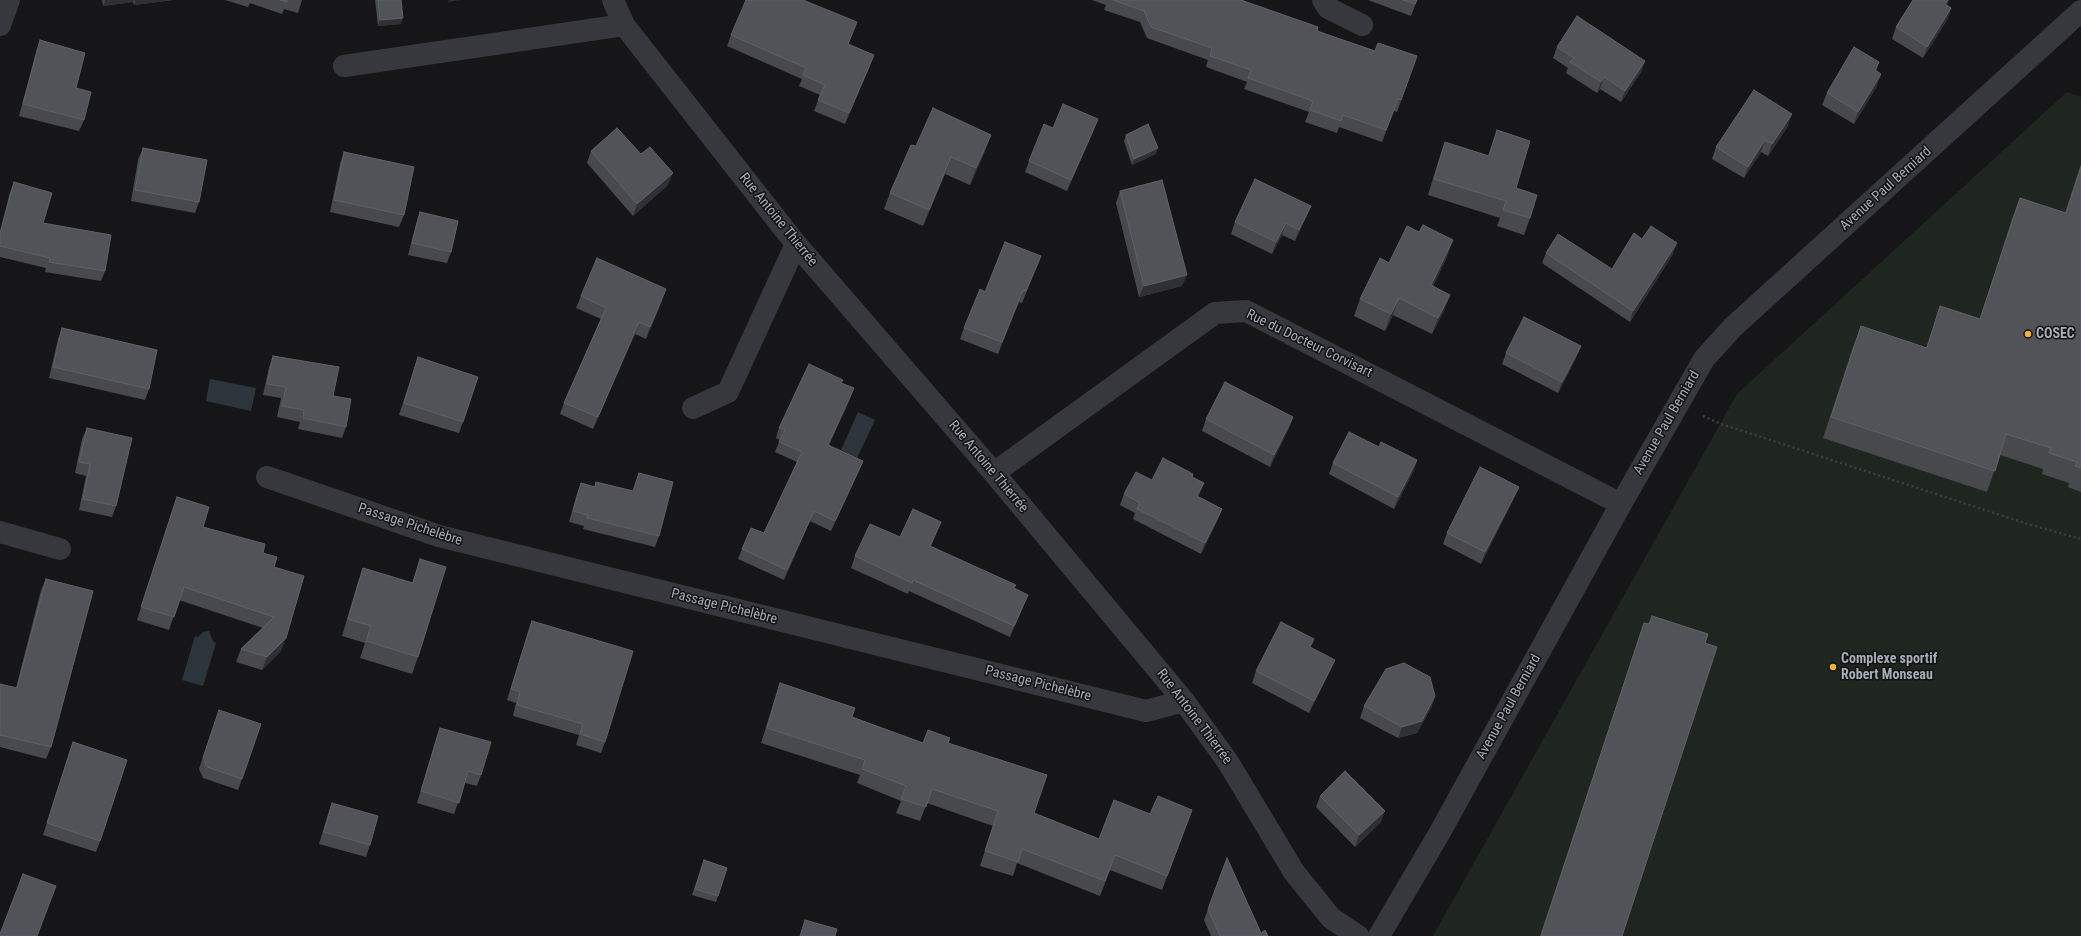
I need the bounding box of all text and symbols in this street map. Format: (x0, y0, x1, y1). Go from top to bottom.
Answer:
street label: Avenue Paul Berniard (1837, 143, 1935, 235)
street label: Rue Antoine Thierrée (735, 170, 821, 270)
street label: Rue du Docteur Corvisart (1243, 306, 1375, 382)
place label: COSEC (2036, 326, 2075, 342)
marker: COSEC (2023, 329, 2033, 339)
street label: Avenue Paul Berniard (1630, 368, 1704, 478)
street label: Rue Antoine Thierrée (945, 418, 1031, 516)
street label: Passage Pichelèbre (356, 500, 464, 550)
street label: Passage Pichelèbre (669, 586, 779, 628)
place label: Complexe sportif Robert Monseau (1841, 651, 1937, 684)
street label: Avenue Paul Berniard (1473, 652, 1545, 762)
marker: Complexe sportif Robert Monseau (1828, 662, 1838, 672)
street label: Passage Pichelèbre (983, 663, 1093, 705)
street label: Rue Antoine Thierrée (1153, 666, 1235, 768)

